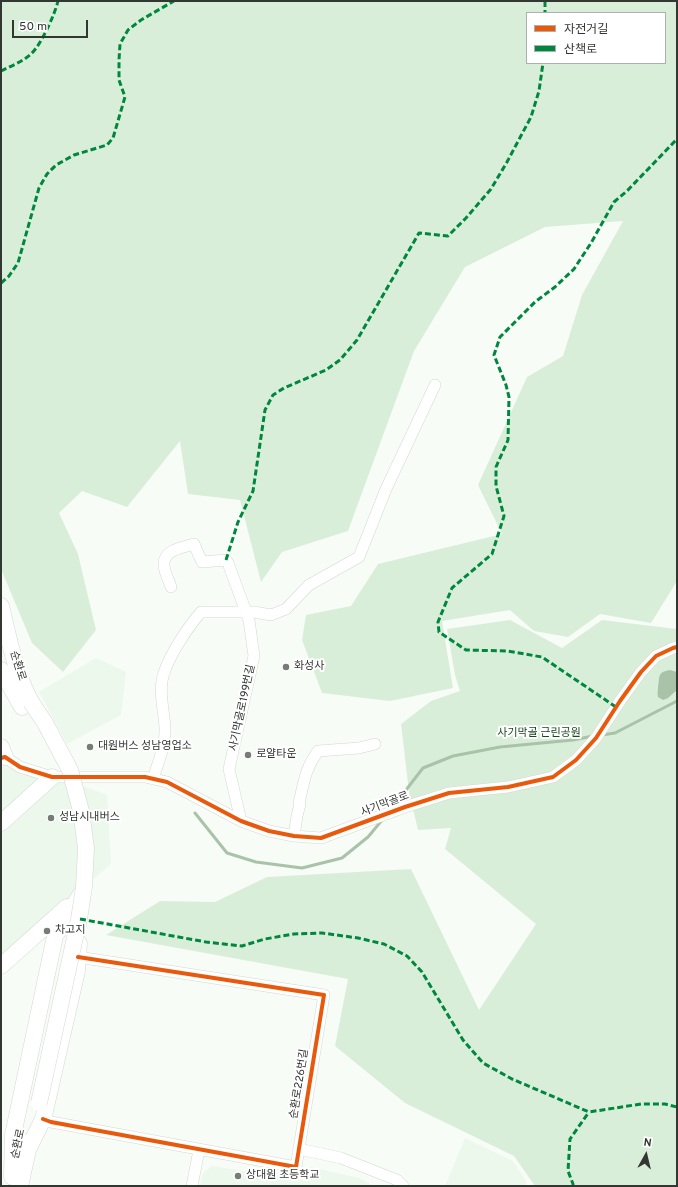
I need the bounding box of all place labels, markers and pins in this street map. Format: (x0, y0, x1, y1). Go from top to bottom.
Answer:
place label: 화성사 (294, 660, 324, 674)
marker: 화성사 (281, 662, 291, 672)
place label: 대원버스 성남영업소 (98, 740, 192, 754)
marker: 대원버스 성남영업소 (85, 742, 95, 752)
place label: 로얄타운 (256, 748, 296, 762)
marker: 로얄타운 (243, 750, 253, 760)
place label: 성남시내버스 (59, 811, 120, 825)
marker: 성남시내버스 (46, 813, 56, 823)
place label: 차고지 (55, 924, 85, 938)
marker: 차고지 (42, 926, 52, 936)
place label: 상대원 초등학교 (246, 1169, 319, 1183)
marker: 상대원 초등학교 (233, 1171, 243, 1181)

